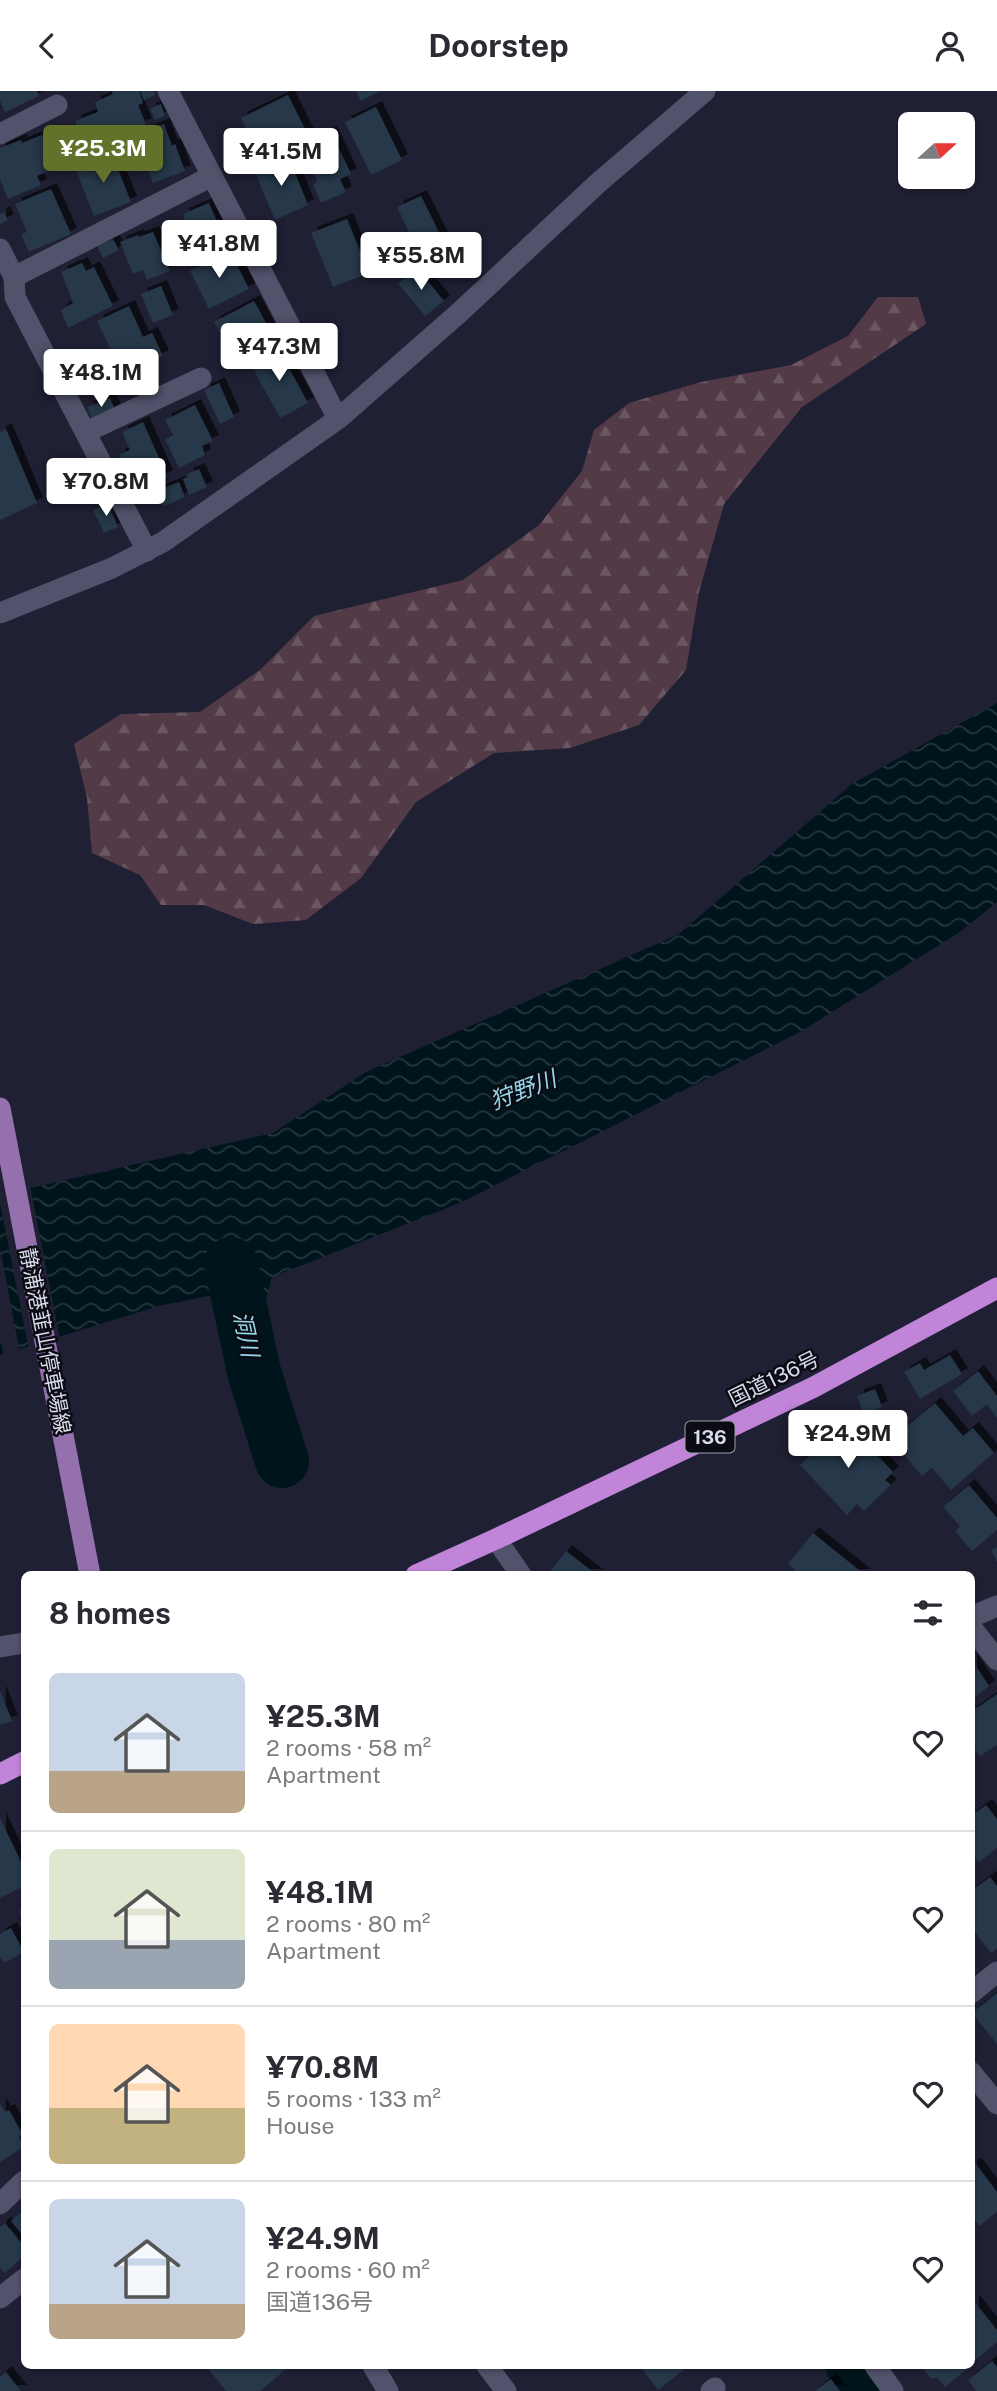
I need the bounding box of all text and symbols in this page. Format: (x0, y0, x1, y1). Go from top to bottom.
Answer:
icon: back (28, 27, 66, 65)
text: Doorstep (428, 27, 569, 64)
icon: person (931, 27, 969, 65)
north arrow (898, 112, 975, 189)
map controls (898, 112, 975, 189)
pin: ¥25.3M (46, 125, 160, 185)
pin: ¥41.5M (224, 129, 338, 188)
text: ¥25.3M (59, 134, 147, 161)
text: ¥41.5M (240, 137, 322, 164)
pin: ¥41.8M (162, 221, 276, 280)
text: ¥41.8M (178, 229, 260, 256)
pin: ¥55.8M (364, 233, 478, 292)
text: ¥55.8M (377, 241, 465, 268)
pin: ¥47.3M (222, 323, 336, 383)
text: ¥47.3M (237, 332, 321, 359)
pin: ¥48.1M (44, 349, 158, 409)
text: ¥48.1M (60, 358, 142, 385)
pin: ¥70.8M (49, 459, 163, 518)
text: ¥70.8M (63, 467, 149, 494)
water label: 狩野川 (486, 1063, 563, 1115)
street label: 静浦港韮山停車場線 (15, 1246, 76, 1436)
water label: 洞川 (229, 1309, 265, 1362)
street label: 国道136号 (724, 1346, 823, 1411)
pin: ¥24.9M (791, 1411, 905, 1470)
text: ¥24.9M (804, 1419, 892, 1446)
road number: 136 (686, 1421, 734, 1453)
icon: filters (909, 1594, 947, 1632)
text: 8 homes (49, 1595, 171, 1631)
text: ¥25.3M (266, 1698, 381, 1734)
icon: home (105, 1701, 189, 1785)
icon: heart (909, 1724, 947, 1762)
text: 2 rooms · 58 m² (266, 1734, 431, 1761)
text: Apartment (266, 1761, 381, 1788)
text: ¥48.1M (266, 1874, 374, 1910)
icon: home (105, 1877, 189, 1961)
icon: heart (909, 1900, 947, 1938)
text: 2 rooms · 80 m² (266, 1910, 431, 1937)
text: Apartment (266, 1937, 381, 1964)
text: ¥70.8M (266, 2049, 379, 2085)
icon: home (105, 2052, 189, 2136)
icon: heart (909, 2075, 947, 2113)
text: 5 rooms · 133 m² (266, 2085, 441, 2112)
text: House (266, 2112, 334, 2139)
text: ¥24.9M (266, 2220, 380, 2256)
icon: home (105, 2227, 189, 2311)
icon: heart (909, 2250, 947, 2288)
text: 2 rooms · 60 m² (266, 2256, 430, 2283)
text: 国道136号 (266, 2288, 373, 2315)

